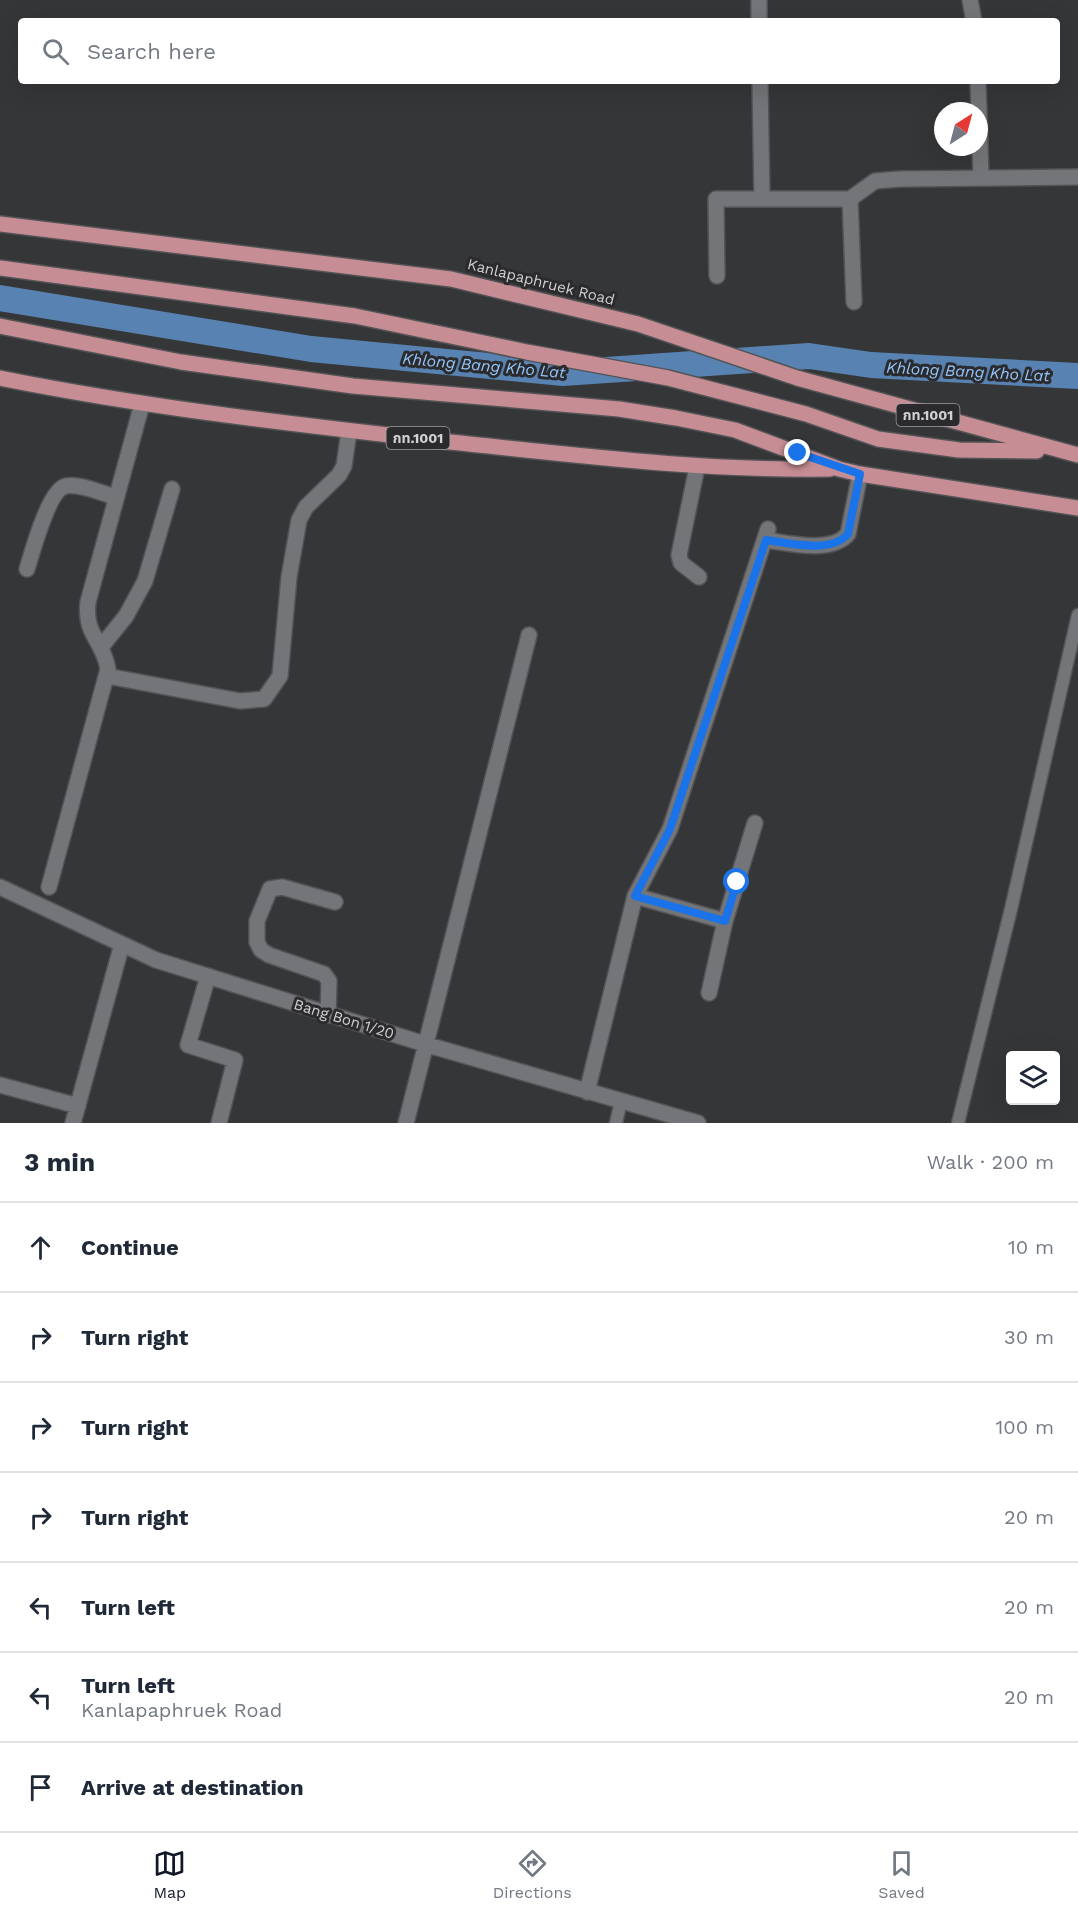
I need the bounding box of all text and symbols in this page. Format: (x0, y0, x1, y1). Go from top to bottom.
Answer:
search box (18, 18, 1060, 84)
icon: search (39, 35, 72, 68)
text: Search here (87, 39, 216, 64)
north arrow (934, 102, 988, 156)
street label: Kanlapaphruek Road (466, 255, 616, 309)
water label: Khlong Bang Kho Lat (402, 349, 567, 382)
water label: Khlong Bang Kho Lat (886, 358, 1051, 385)
road number: กท.1001 (896, 404, 960, 426)
road number: กท.1001 (386, 427, 450, 449)
route end (784, 439, 810, 465)
route start (723, 868, 749, 894)
street label: Bang Bon 1/20 (292, 995, 396, 1043)
map controls (1006, 1051, 1060, 1105)
button: layers (1006, 1051, 1060, 1105)
text: 3 min (24, 1147, 95, 1177)
text: Walk · 200 m (927, 1150, 1054, 1174)
icon: ahead (24, 1231, 57, 1264)
text: Continue (81, 1235, 179, 1260)
text: 10 m (1008, 1235, 1054, 1259)
icon: right (24, 1321, 57, 1354)
text: Turn right (81, 1325, 188, 1350)
text: 30 m (1004, 1325, 1054, 1349)
icon: right (24, 1411, 57, 1444)
text: Turn right (81, 1415, 188, 1440)
text: 100 m (995, 1415, 1054, 1439)
icon: right (24, 1501, 57, 1534)
text: Turn right (81, 1505, 188, 1530)
text: 20 m (1004, 1505, 1054, 1529)
icon: left (24, 1591, 57, 1624)
text: Turn left (81, 1595, 175, 1620)
text: 20 m (1004, 1595, 1054, 1619)
text: Turn left (81, 1673, 175, 1698)
icon: left (24, 1681, 57, 1714)
text: 20 m (1004, 1685, 1054, 1709)
text: Kanlapaphruek Road (81, 1698, 282, 1722)
icon: arrive (24, 1771, 57, 1804)
text: Arrive at destination (81, 1775, 304, 1800)
tab: Map (153, 1847, 186, 1902)
tab: Directions (493, 1847, 572, 1902)
tab: Saved (878, 1847, 925, 1902)

